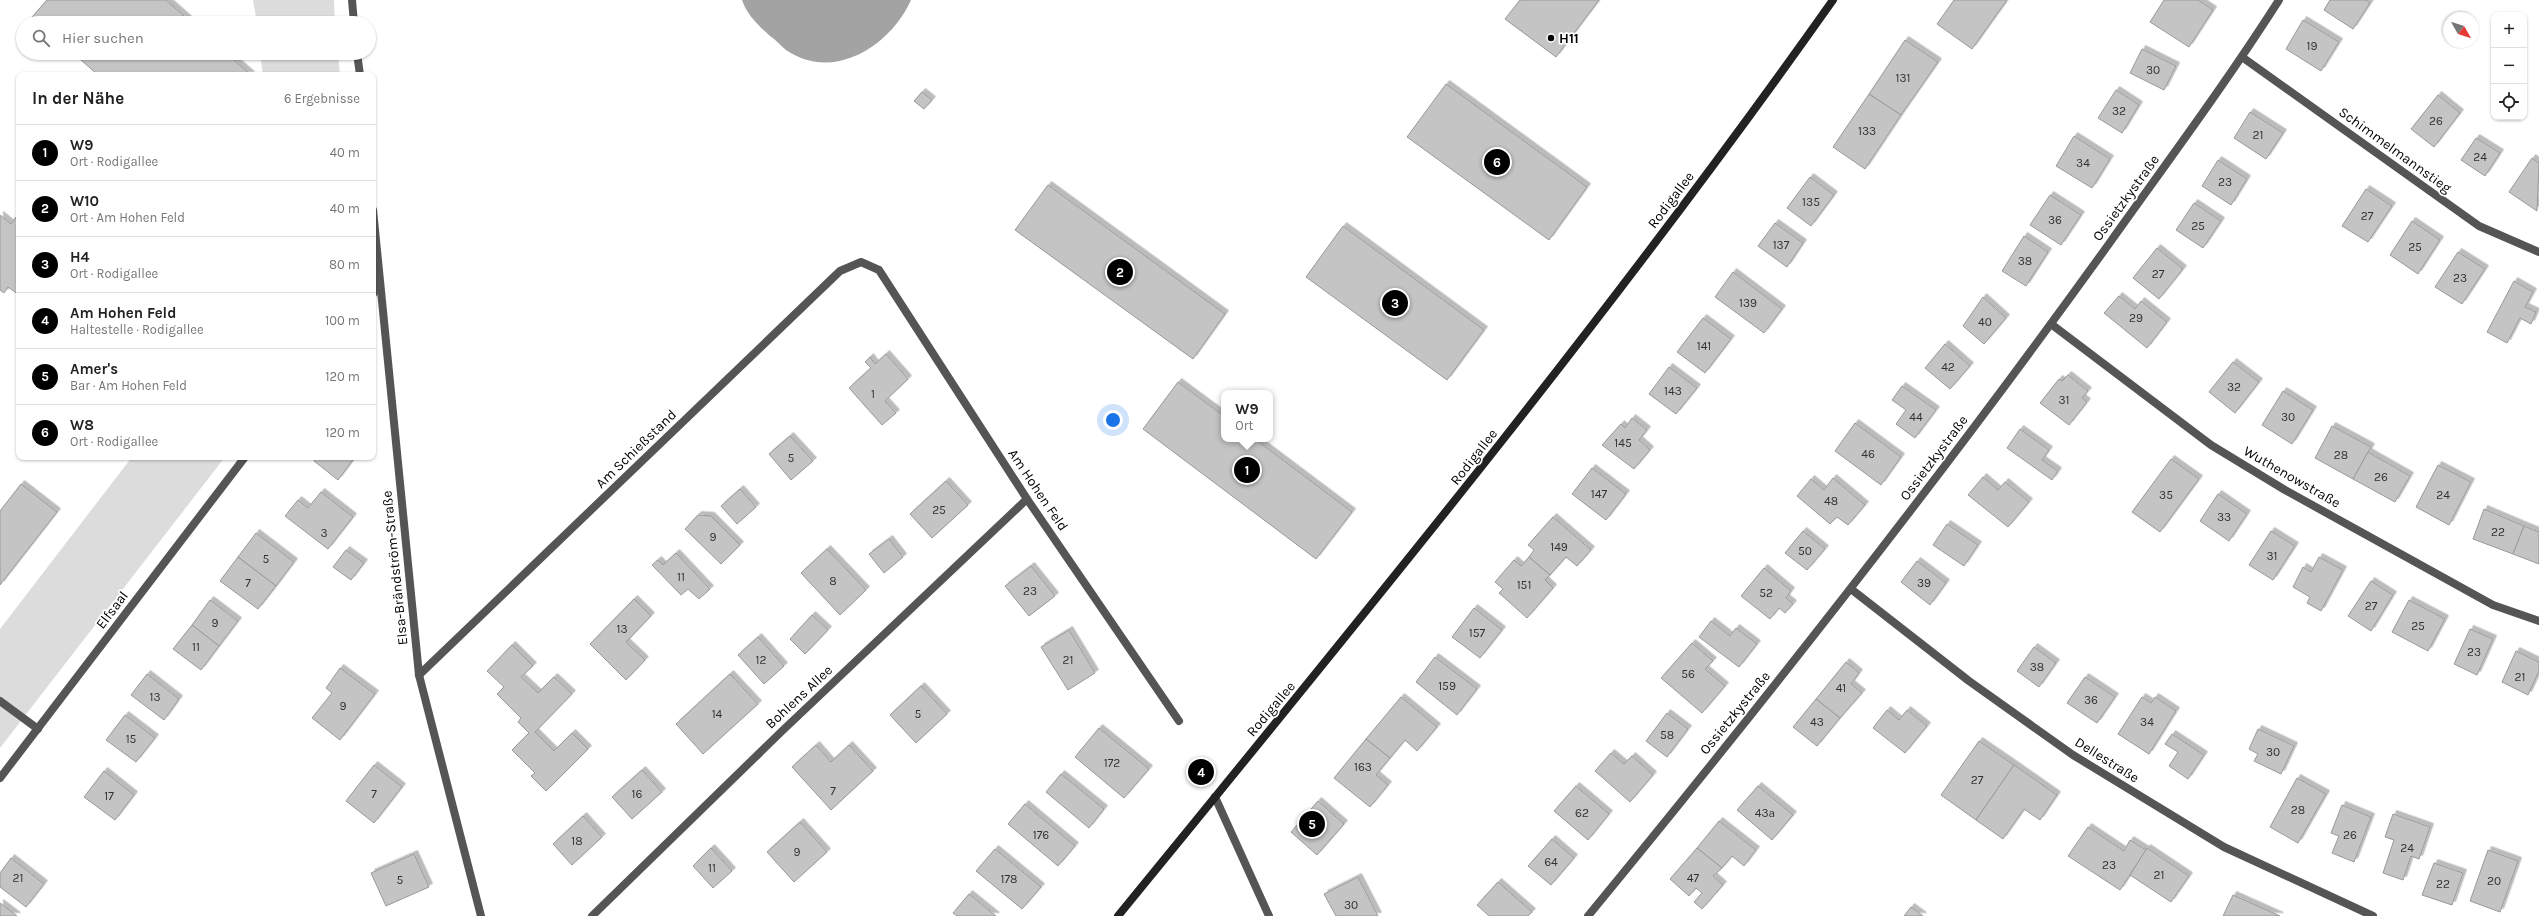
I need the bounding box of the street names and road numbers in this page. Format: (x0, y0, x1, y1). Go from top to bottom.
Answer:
street label: Schimmelmannstieg (2335, 103, 2455, 197)
street label: Ossietzkystraße (2089, 152, 2163, 244)
street label: Rodigallee (1644, 168, 1698, 232)
street label: Am Schießstand (592, 406, 680, 492)
street label: Ossietzkystraße (1896, 412, 1972, 504)
street label: Rodigallee (1447, 426, 1501, 488)
street label: Wuthenowstraße (2241, 442, 2343, 512)
street label: Am Hohen Feld (1004, 446, 1072, 534)
street label: Elsa-Brändström-Straße (378, 490, 412, 646)
street label: Elfsaal (92, 588, 132, 632)
street label: Bohlens Allee (762, 662, 836, 732)
street label: Ossietzkystraße (1696, 668, 1774, 758)
street label: Rodigallee (1243, 678, 1299, 740)
street label: Dellestraße (2072, 734, 2142, 786)

